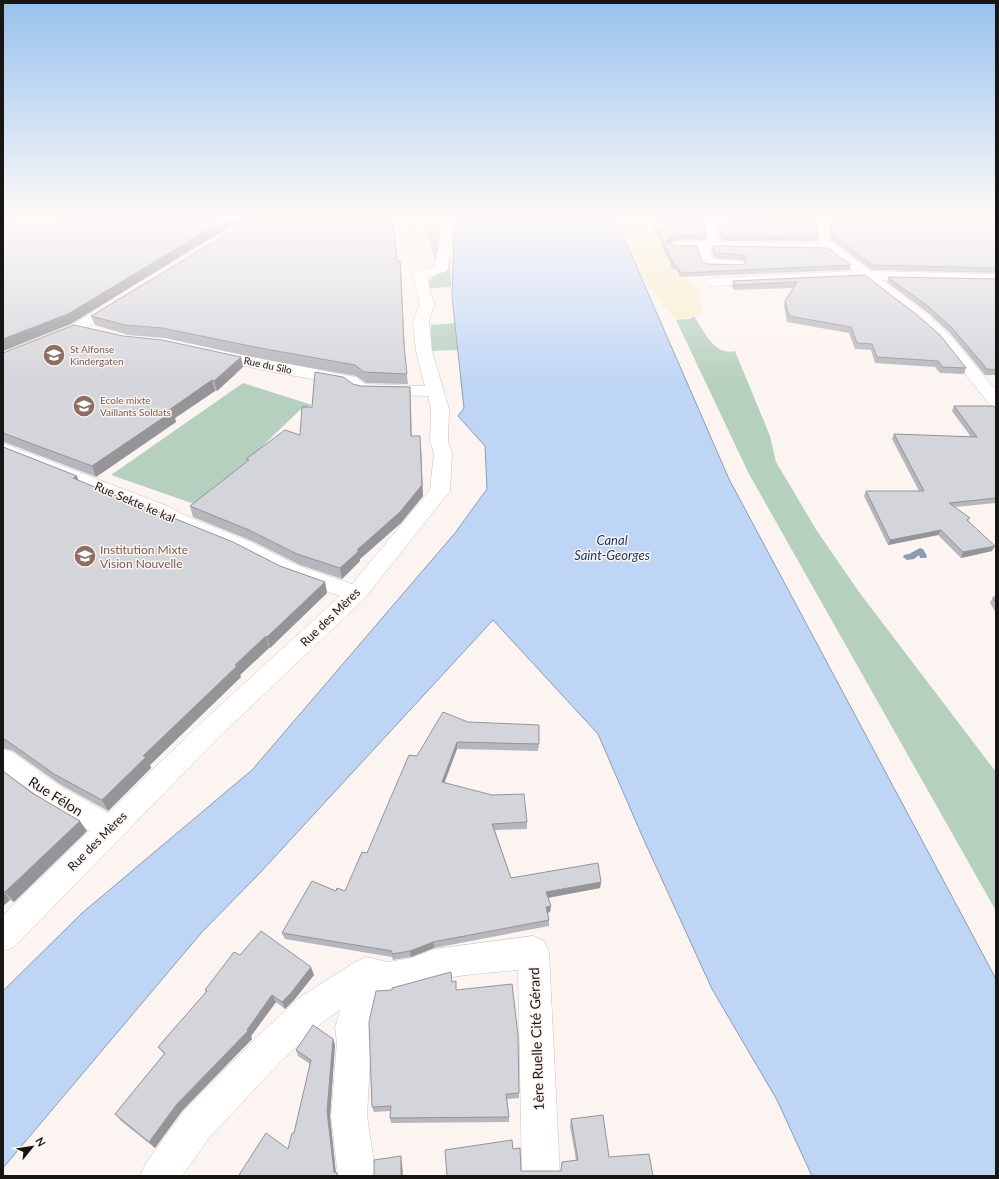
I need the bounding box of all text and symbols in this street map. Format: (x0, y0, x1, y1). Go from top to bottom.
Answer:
school or university icon: St Alfonse Kindergaten (41, 342, 67, 368)
place label: St Alfonse Kindergaten (70, 343, 124, 367)
street label: Rue du Silo (243, 354, 294, 376)
school or university icon: Ecole mixte Vaillants Soldats (71, 393, 97, 419)
place label: Ecole mixte Vaillants Soldats (100, 394, 171, 418)
street label: Rue Sekte ke kal (92, 478, 178, 526)
water label: Canal Saint-Georges (574, 532, 650, 563)
place label: Institution Mixte Vision Nouvelle (100, 542, 188, 571)
school or university icon: Institution Mixte Vision Nouvelle (72, 543, 98, 569)
street label: Rue des Mères (297, 585, 363, 649)
street label: Rue Félon (26, 773, 86, 819)
street label: Rue des Mères (64, 808, 130, 874)
street label: 1ère Ruelle Cité Gérard (525, 967, 547, 1111)
north arrow (12, 1127, 52, 1167)
text: N (33, 1135, 49, 1149)

